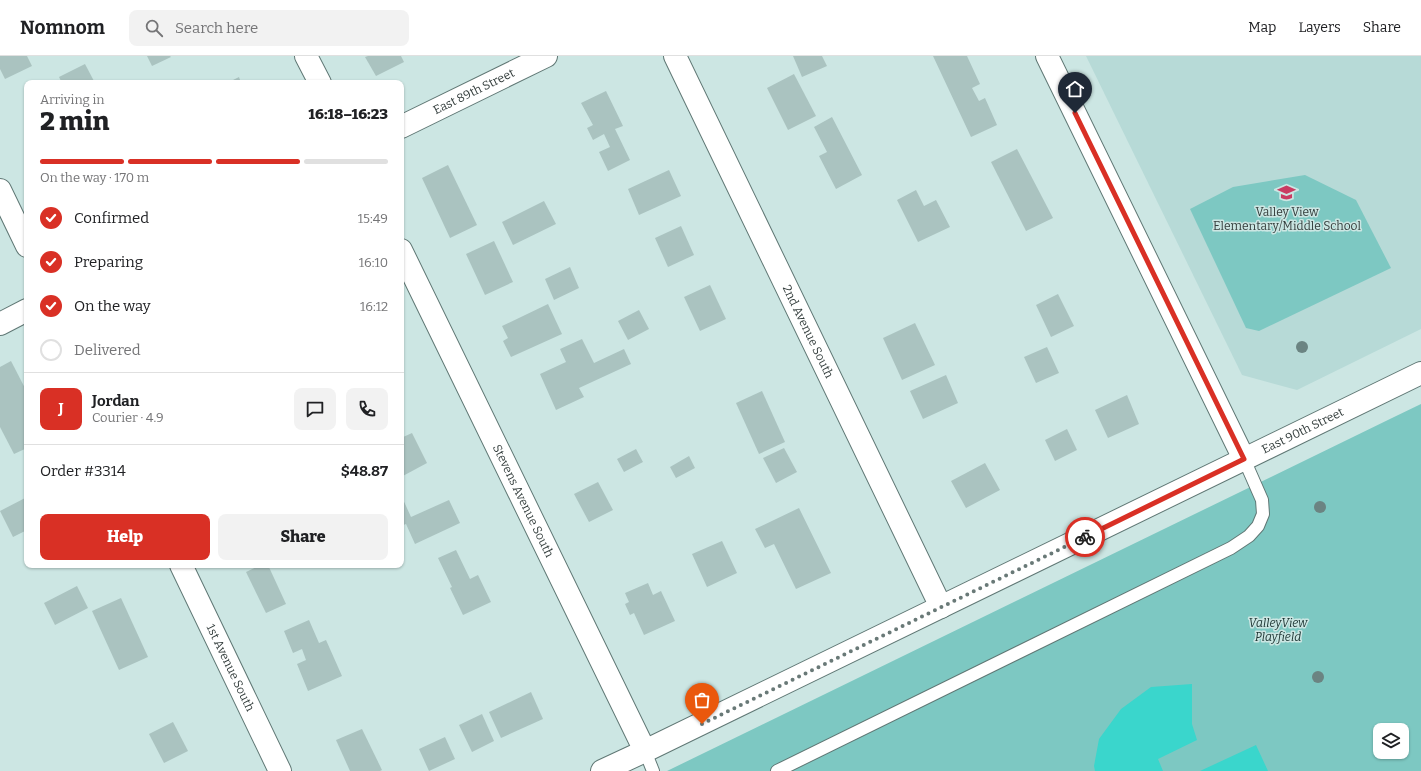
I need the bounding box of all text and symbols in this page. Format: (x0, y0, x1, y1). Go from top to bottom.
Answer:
search box (129, 10, 409, 46)
text: Nomnom (20, 16, 105, 39)
icon: search (143, 17, 165, 39)
text: Search here (175, 19, 258, 37)
text: Map (1248, 19, 1276, 36)
text: Layers (1298, 19, 1341, 36)
text: Share (1363, 19, 1401, 36)
street label: East 89th Street (431, 65, 517, 117)
pin (1058, 72, 1092, 113)
icon: home (1064, 78, 1086, 100)
text: Arriving in (40, 92, 105, 107)
text: 16:18–16:23 (308, 105, 388, 123)
text: 2 min (40, 106, 110, 137)
text: On the way · 170 m (40, 170, 149, 185)
school or university icon: Valley View Elementary/Middle School (1277, 183, 1297, 203)
place label: Valley View Elementary/Middle School (1213, 205, 1361, 233)
icon: check (40, 207, 62, 229)
text: Confirmed (74, 209, 149, 227)
text: 15:49 (358, 211, 388, 226)
icon: check (40, 251, 62, 273)
text: Preparing (74, 253, 143, 271)
text: 16:10 (359, 255, 388, 270)
street label: 2nd Avenue South (780, 283, 837, 381)
icon: check (40, 295, 62, 317)
text: On the way (74, 297, 151, 315)
text: 16:12 (360, 299, 388, 314)
text: Delivered (74, 341, 141, 359)
button: chat (294, 388, 336, 430)
button: phone (346, 388, 388, 430)
text: Jordan (92, 392, 139, 410)
text: J (58, 400, 64, 418)
street label: East 90th Street (1260, 405, 1346, 456)
text: Courier · 4.9 (92, 410, 164, 425)
street label: Stevens Avenue South (490, 442, 557, 560)
text: Order #3314 (40, 462, 126, 480)
text: $48.87 (341, 462, 388, 480)
button: Help (40, 514, 210, 560)
button: Share (218, 514, 388, 560)
courier (1065, 517, 1105, 557)
icon: bike (1074, 526, 1096, 548)
park label: ValleyView Playfield (1249, 616, 1308, 644)
street label: 1st Avenue South (203, 622, 258, 714)
pin (685, 683, 719, 724)
icon: bag (691, 689, 713, 711)
map controls (1373, 723, 1409, 759)
button: layers (1373, 723, 1409, 759)

